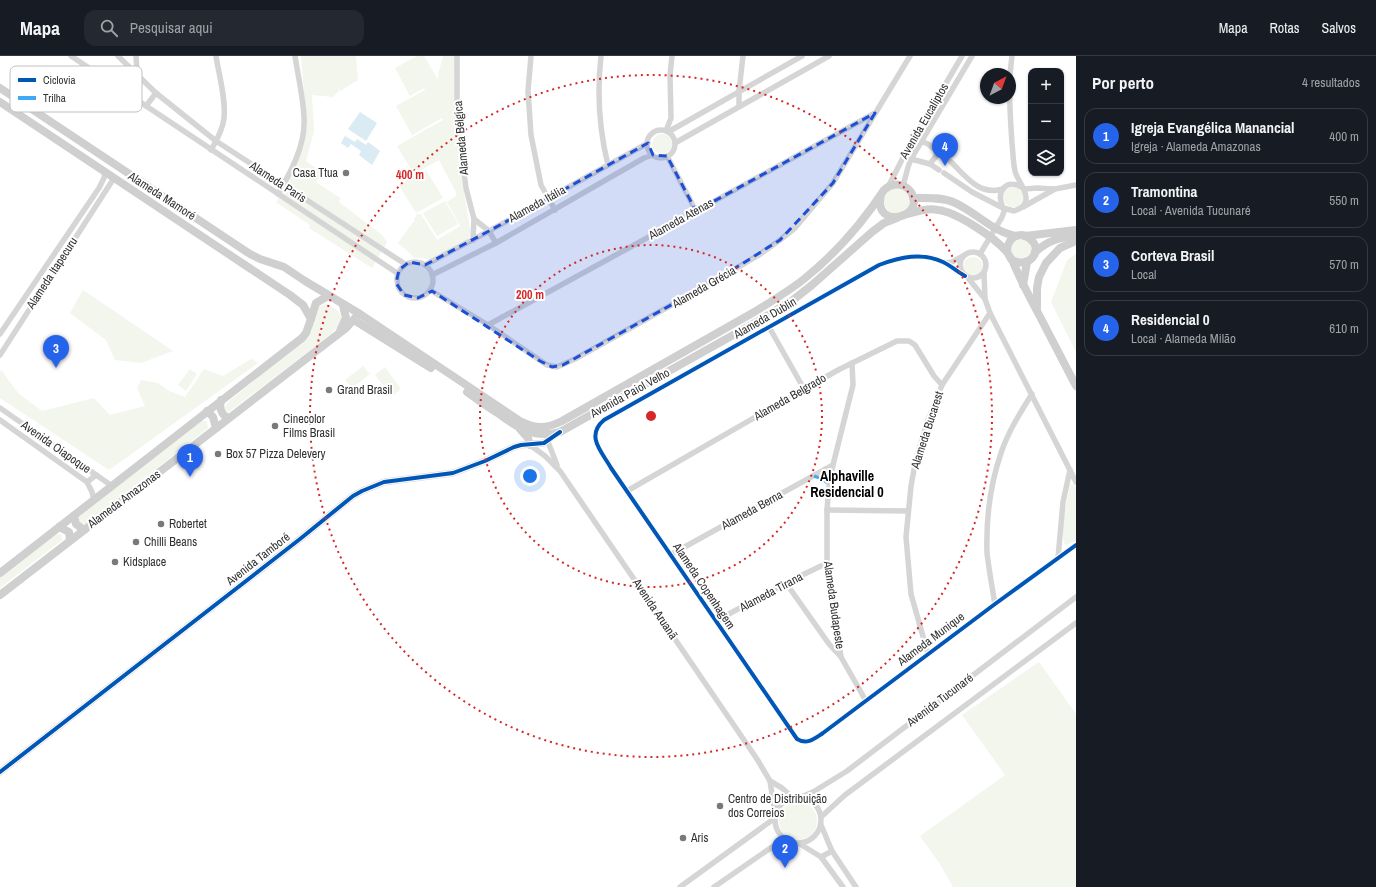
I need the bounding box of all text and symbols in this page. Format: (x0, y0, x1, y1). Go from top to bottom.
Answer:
search box (84, 10, 364, 46)
text: Mapa (20, 15, 60, 41)
icon: search (98, 17, 120, 39)
text: Pesquisar aqui (130, 17, 213, 38)
text: Mapa (1219, 19, 1248, 37)
text: Rotas (1270, 19, 1300, 37)
text: Salvos (1322, 19, 1356, 37)
legend (10, 66, 142, 112)
north arrow (980, 68, 1016, 104)
map controls (1028, 68, 1064, 176)
button: + (1028, 68, 1064, 104)
text: Por perto (1092, 71, 1154, 94)
text: Ciclovia (43, 73, 76, 87)
text: 4 resultados (1302, 74, 1360, 91)
street label: Avenida Eucaliptos (895, 80, 952, 163)
text: Trilha (43, 91, 66, 105)
street label: Alameda Bélgica (450, 100, 472, 177)
button: − (1028, 104, 1064, 140)
text: Igreja Evangélica Manancial (1131, 117, 1294, 138)
text: 1 (1103, 128, 1109, 145)
text: 400 m (1329, 128, 1359, 145)
pin: 4 (932, 133, 958, 166)
text: Igreja · Alameda Amazonas (1131, 138, 1261, 155)
button: layers (1028, 140, 1064, 176)
street label: Alameda Paris (246, 157, 309, 206)
place label: Casa Ttua (293, 165, 339, 181)
text: 400 m (396, 167, 424, 183)
street label: Alameda Mamoré (124, 168, 199, 224)
marker: Casa Ttua (341, 168, 351, 178)
street label: Alameda Itália (505, 181, 569, 227)
text: Tramontina (1131, 181, 1197, 202)
text: 2 (1103, 192, 1109, 209)
text: 550 m (1329, 192, 1359, 209)
street label: Alameda Atenas (645, 195, 716, 244)
text: Local · Avenida Tucunaré (1131, 202, 1251, 219)
street label: Alameda Itapecuru (22, 234, 81, 313)
text: Corteva Brasil (1131, 245, 1214, 266)
text: 3 (1103, 256, 1109, 273)
text: 570 m (1329, 256, 1359, 273)
street label: Alameda Grécia (668, 262, 739, 312)
text: Local (1131, 266, 1156, 283)
text: 200 m (516, 287, 544, 303)
street label: Alameda Dublin (730, 294, 799, 343)
text: Residencial 0 (1131, 309, 1210, 330)
text: 4 (1103, 320, 1109, 337)
text: 610 m (1329, 320, 1359, 337)
text: Local · Alameda Milão (1131, 330, 1236, 347)
pin: 3 (43, 335, 69, 368)
street label: Avenida Paiol Velho (587, 365, 673, 422)
street label: Alameda Belgrado (750, 370, 829, 425)
place label: Grand Brasil (337, 382, 392, 398)
marker: Grand Brasil (324, 385, 334, 395)
street label: Alameda Bucarest (907, 389, 947, 472)
centre of rings (644, 409, 658, 423)
place label: Cinecolor Films Brasil (283, 411, 335, 441)
street label: Avenida Oiapoque (17, 416, 94, 477)
marker: Cinecolor Films Brasil (270, 421, 280, 431)
pin: 1 (177, 444, 203, 477)
place label: Box 57 Pizza Delevery (226, 446, 326, 462)
marker: Box 57 Pizza Delevery (213, 449, 223, 459)
street label: Alameda Amazonas (83, 466, 164, 532)
your location (520, 466, 540, 486)
district label: Alphaville Residencial 0 (810, 467, 884, 501)
street label: Alameda Berna (718, 486, 786, 534)
place label: Robertet (169, 516, 207, 532)
marker: Robertet (156, 519, 166, 529)
street label: Avenida Tamboré (222, 529, 293, 590)
place label: Chilli Beans (144, 534, 197, 550)
marker: Chilli Beans (131, 537, 141, 547)
street label: Alameda Copenhagem (669, 539, 739, 632)
place label: Kidsplace (123, 554, 166, 570)
marker: Kidsplace (110, 557, 120, 567)
street label: Alameda Budapeste (820, 559, 848, 650)
street label: Alameda Tirana (736, 568, 806, 616)
street label: Avenida Aruanã (628, 575, 681, 643)
street label: Alameda Munique (893, 609, 968, 670)
street label: Avenida Tucunaré (903, 670, 976, 731)
place label: Centro de Distribuição dos Correios (728, 791, 827, 821)
marker: Centro de Distribuição dos Correios (715, 801, 725, 811)
place label: Aris (690, 830, 709, 846)
marker: Aris (678, 833, 688, 843)
pin: 2 (772, 835, 798, 868)

